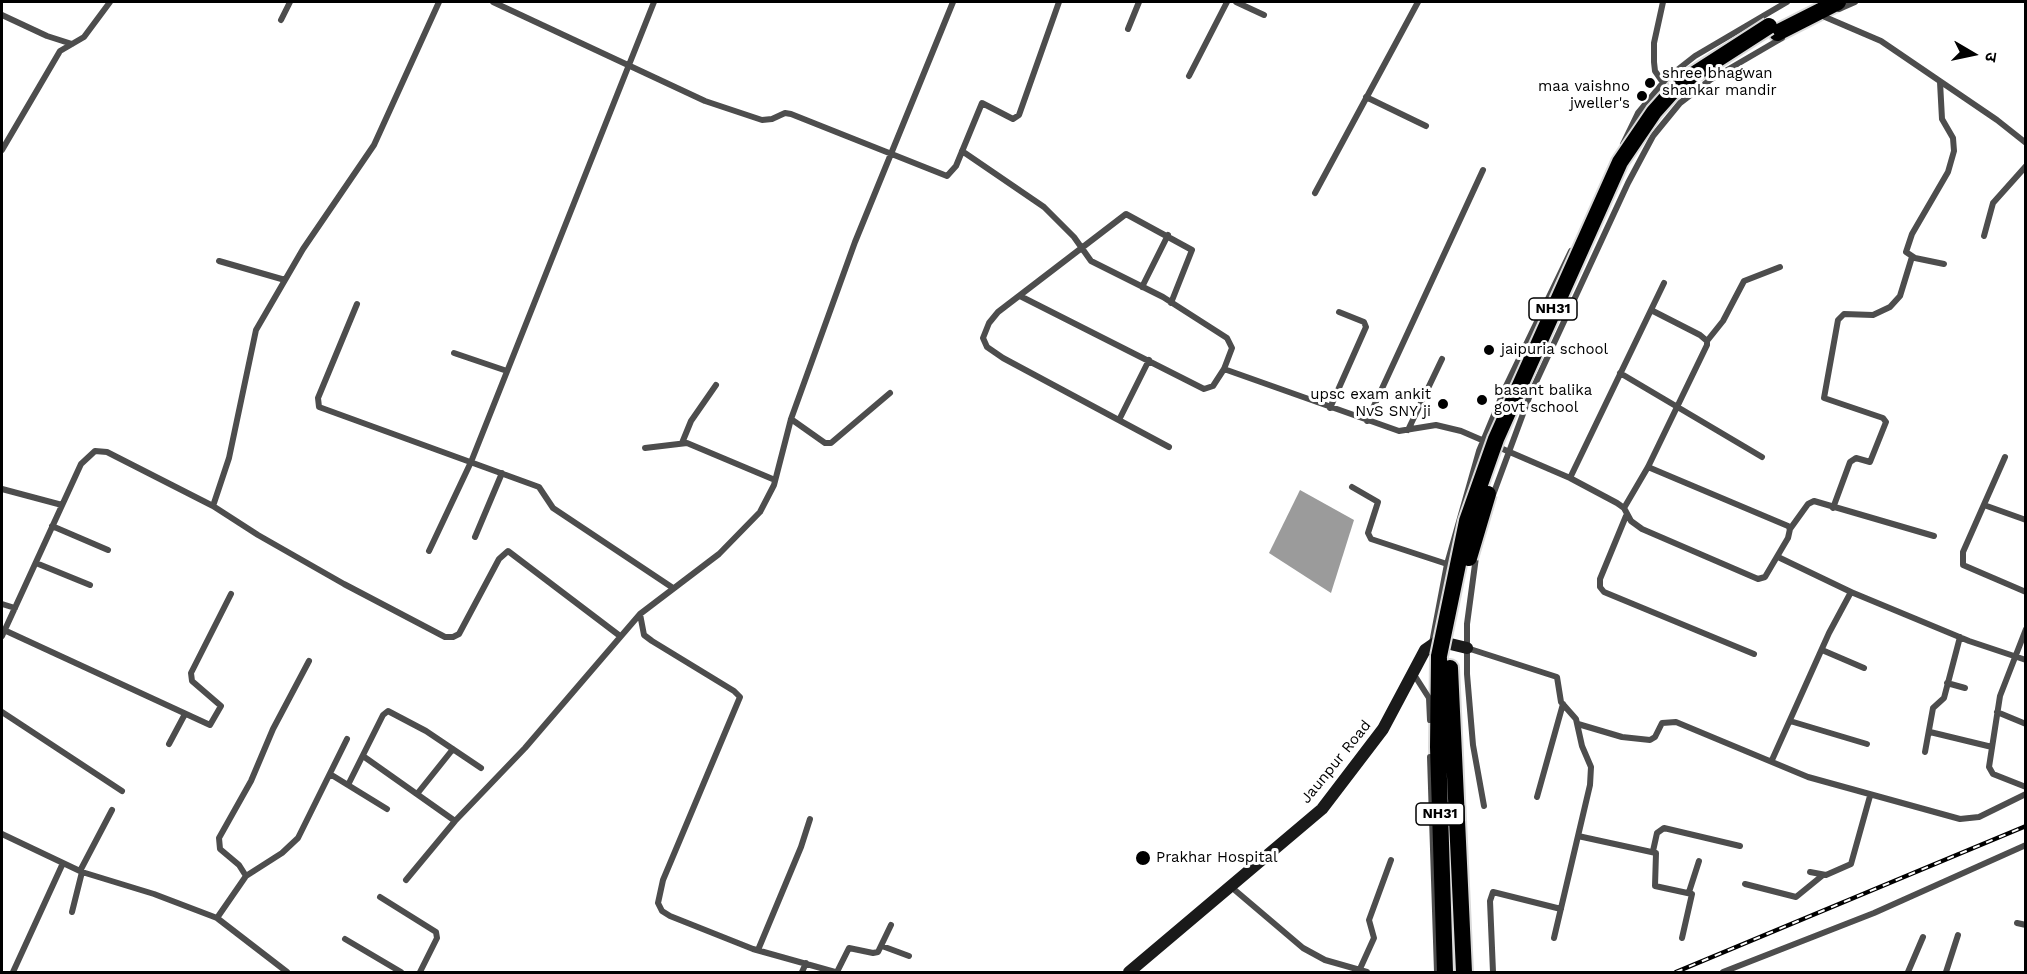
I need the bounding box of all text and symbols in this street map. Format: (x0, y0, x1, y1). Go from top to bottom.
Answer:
north arrow (1943, 24, 2003, 84)
text: उ (1981, 51, 2001, 63)
place label: shree bhagwan shankar mandir (1662, 65, 1777, 100)
marker: shree bhagwan shankar mandir (1643, 76, 1657, 90)
place label: maa vaishno jweller's (1538, 78, 1630, 113)
marker: maa vaishno jweller's (1635, 89, 1649, 103)
road number: NH31 (1529, 298, 1577, 320)
place label: jaipuria school (1501, 341, 1608, 359)
marker: jaipuria school (1482, 343, 1496, 357)
place label: basant balika govt school (1494, 382, 1592, 417)
place label: upsc exam ankit NvS SNY ji (1310, 386, 1431, 421)
marker: basant balika govt school (1475, 393, 1489, 407)
marker: upsc exam ankit NvS SNY ji (1436, 397, 1450, 411)
street label: Jaunpur Road (1297, 717, 1375, 807)
road number: NH31 (1416, 803, 1464, 825)
marker: Prakhar Hospital (1134, 849, 1152, 867)
place label: Prakhar Hospital (1156, 849, 1278, 867)

